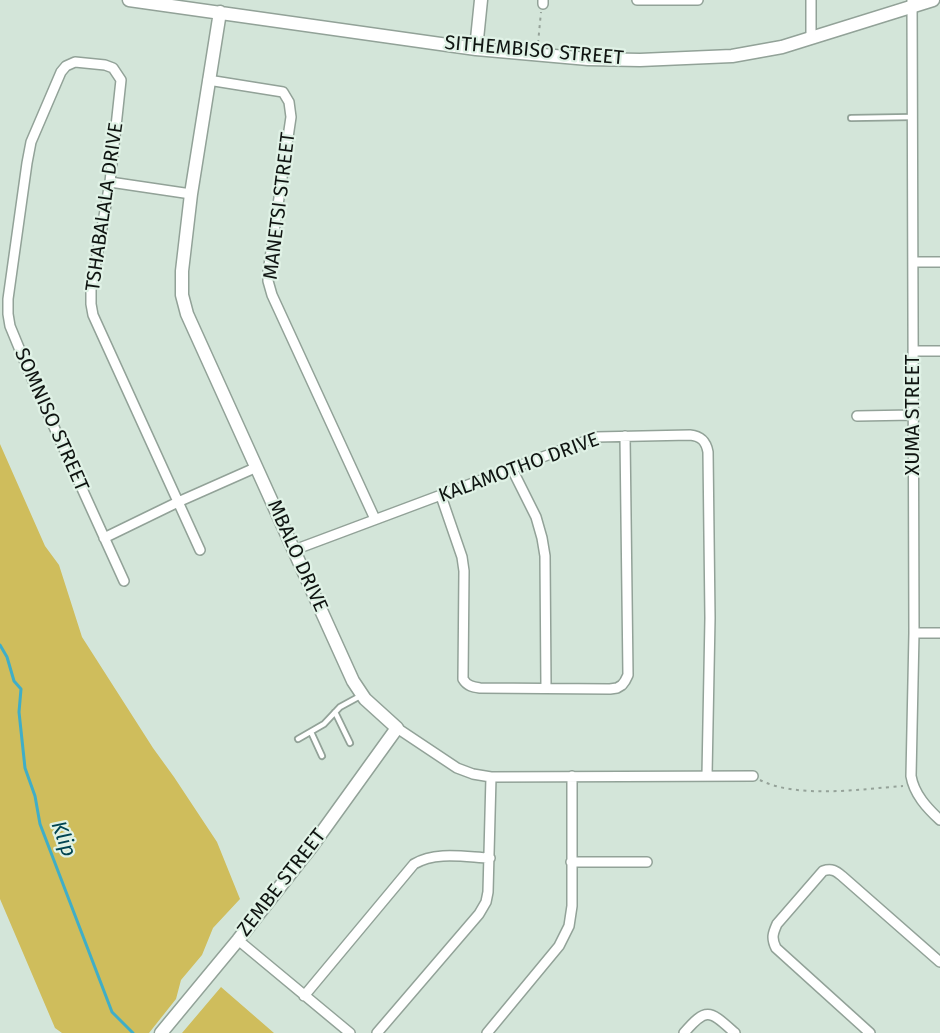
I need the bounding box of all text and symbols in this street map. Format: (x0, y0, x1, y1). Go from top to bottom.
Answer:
street label: SITHEMBISO STREET (443, 31, 625, 71)
street label: TSHABALALA DRIVE (81, 121, 129, 293)
street label: MANETSI STREET (259, 131, 301, 281)
street label: SOMNISO STREET (9, 345, 93, 495)
street label: XUMA STREET (901, 355, 925, 475)
street label: KALAMOTHO DRIVE (436, 428, 602, 508)
street label: MBALO DRIVE (262, 496, 332, 616)
water label: Klip (45, 818, 81, 860)
street label: ZEMBE STREET (233, 825, 331, 941)

